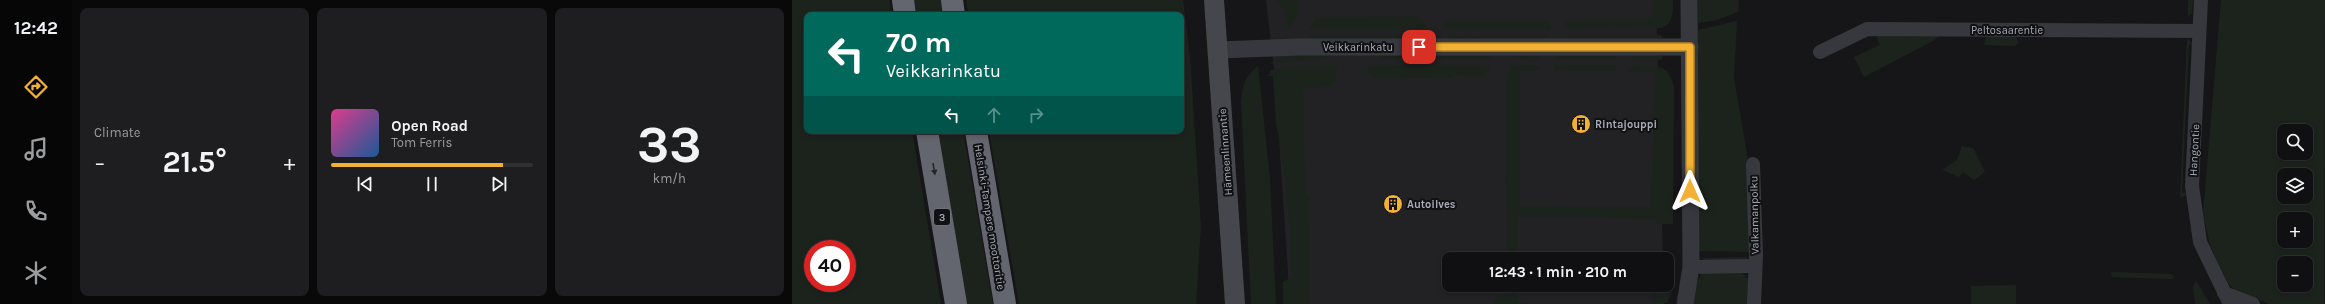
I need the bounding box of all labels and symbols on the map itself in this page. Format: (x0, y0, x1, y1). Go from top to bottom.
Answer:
street label: Peltosaarentie (1971, 24, 2043, 37)
pin (1402, 30, 1436, 64)
street label: Veikkarinkatu (1323, 41, 1393, 54)
street label: Hämeenlinnantie (1216, 108, 1235, 196)
building icon: Rintajouppi (1570, 113, 1592, 135)
place label: Rintajouppi (1595, 118, 1657, 131)
street label: Hangontie (2187, 123, 2202, 176)
street label: Helsinki-Tampere moottoritie (972, 143, 1007, 291)
one-way arrow (931, 163, 937, 176)
position arrow (1669, 170, 1711, 212)
street label: Valkamanpolku (1747, 176, 1762, 254)
building icon: Autoilves (1382, 193, 1404, 215)
place label: Autoilves (1407, 198, 1456, 211)
road number: 3 (934, 209, 950, 225)
speed limit sign: 40 (804, 240, 856, 292)

